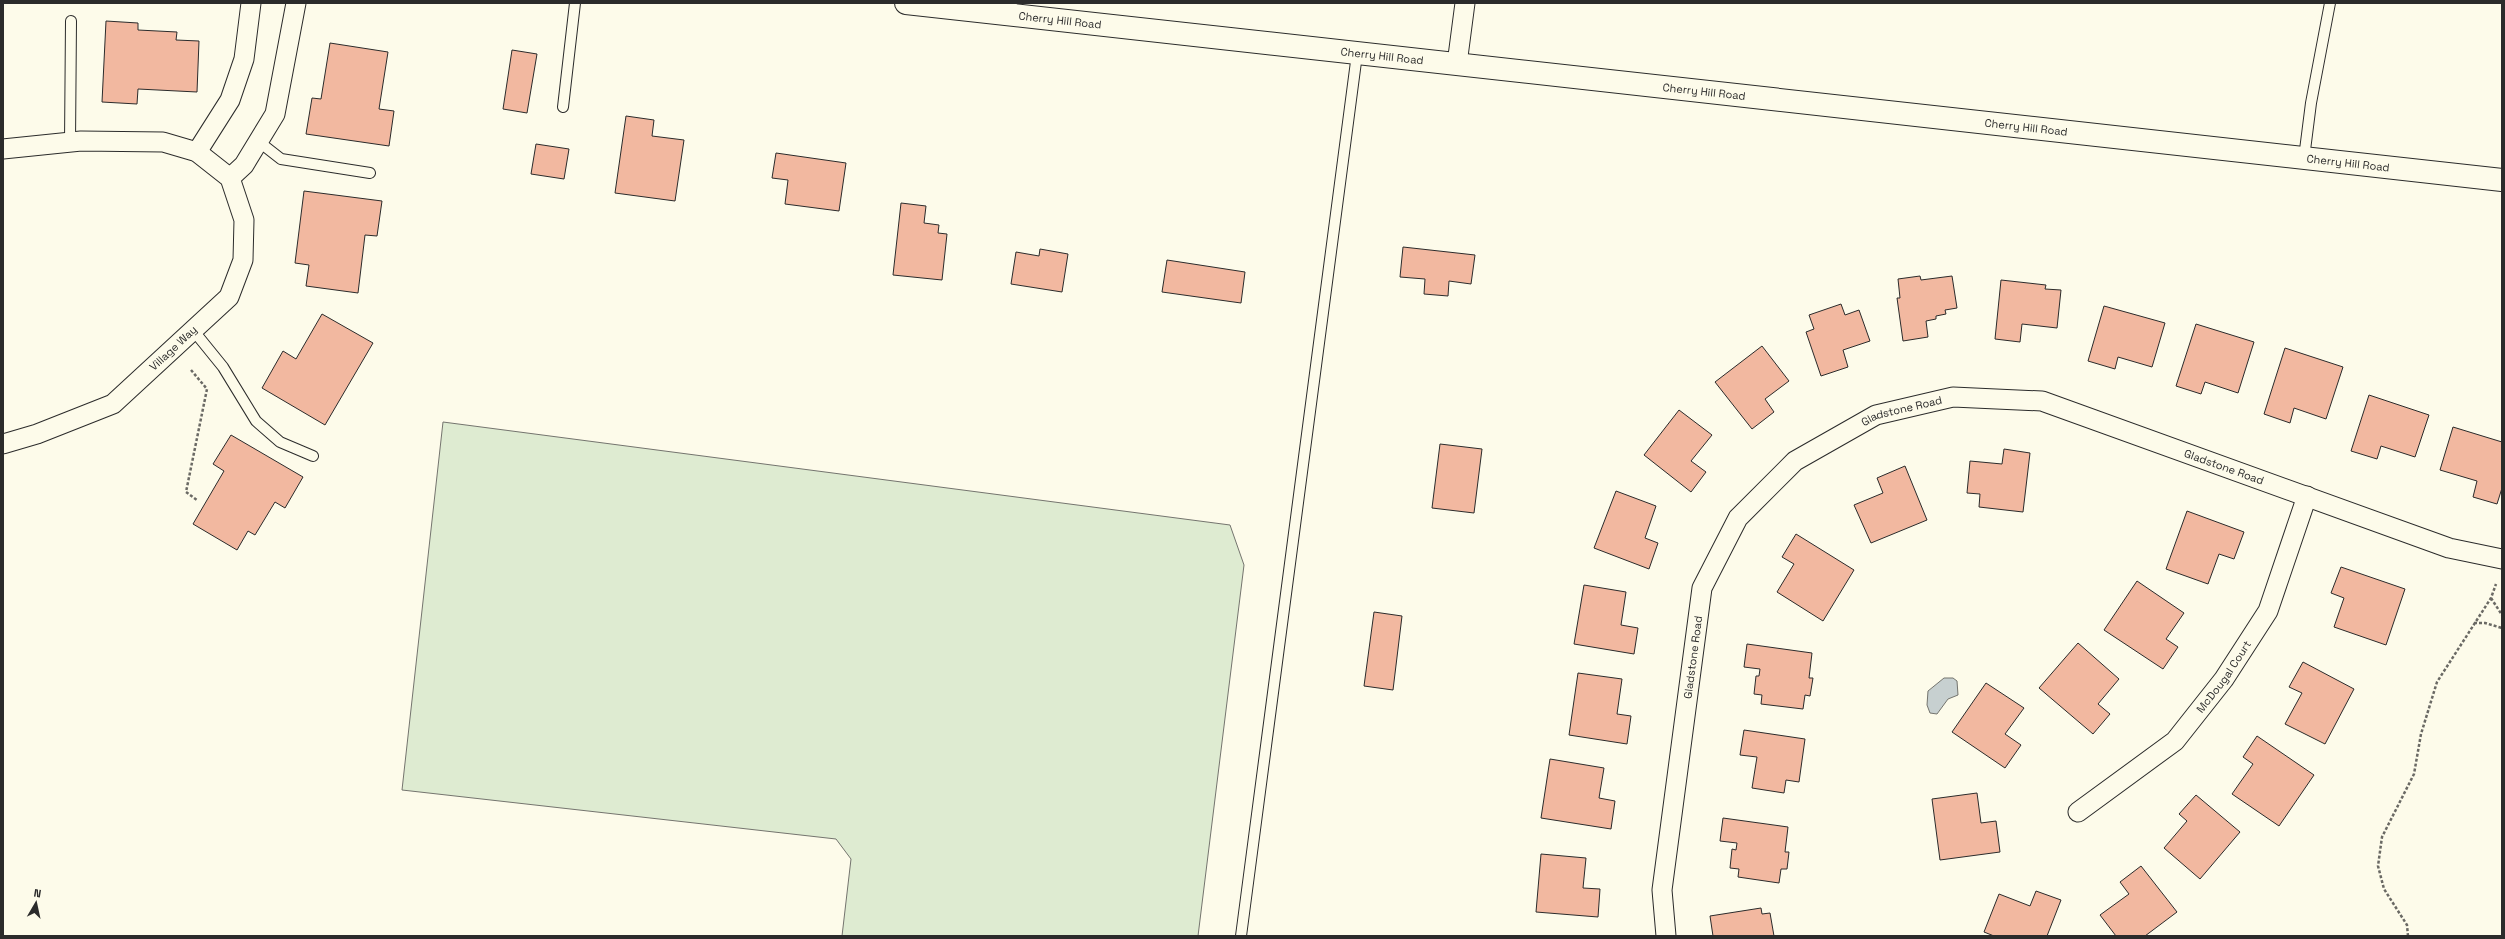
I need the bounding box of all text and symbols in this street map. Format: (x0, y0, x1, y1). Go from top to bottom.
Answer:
street label: Cherry Hill Road (1018, 9, 1102, 32)
street label: Cherry Hill Road (1340, 44, 1424, 67)
street label: Cherry Hill Road (1662, 80, 1746, 103)
street label: Cherry Hill Road (1984, 116, 2068, 139)
street label: Cherry Hill Road (2306, 151, 2390, 174)
street label: Village Way (146, 322, 200, 374)
street label: Gladstone Road (1858, 393, 1943, 429)
street label: Gladstone Road (2182, 446, 2266, 488)
street label: Gladstone Road (1680, 615, 1705, 700)
street label: McDougal Court (2193, 638, 2254, 716)
north arrow (16, 883, 56, 923)
text: N (33, 886, 42, 901)

